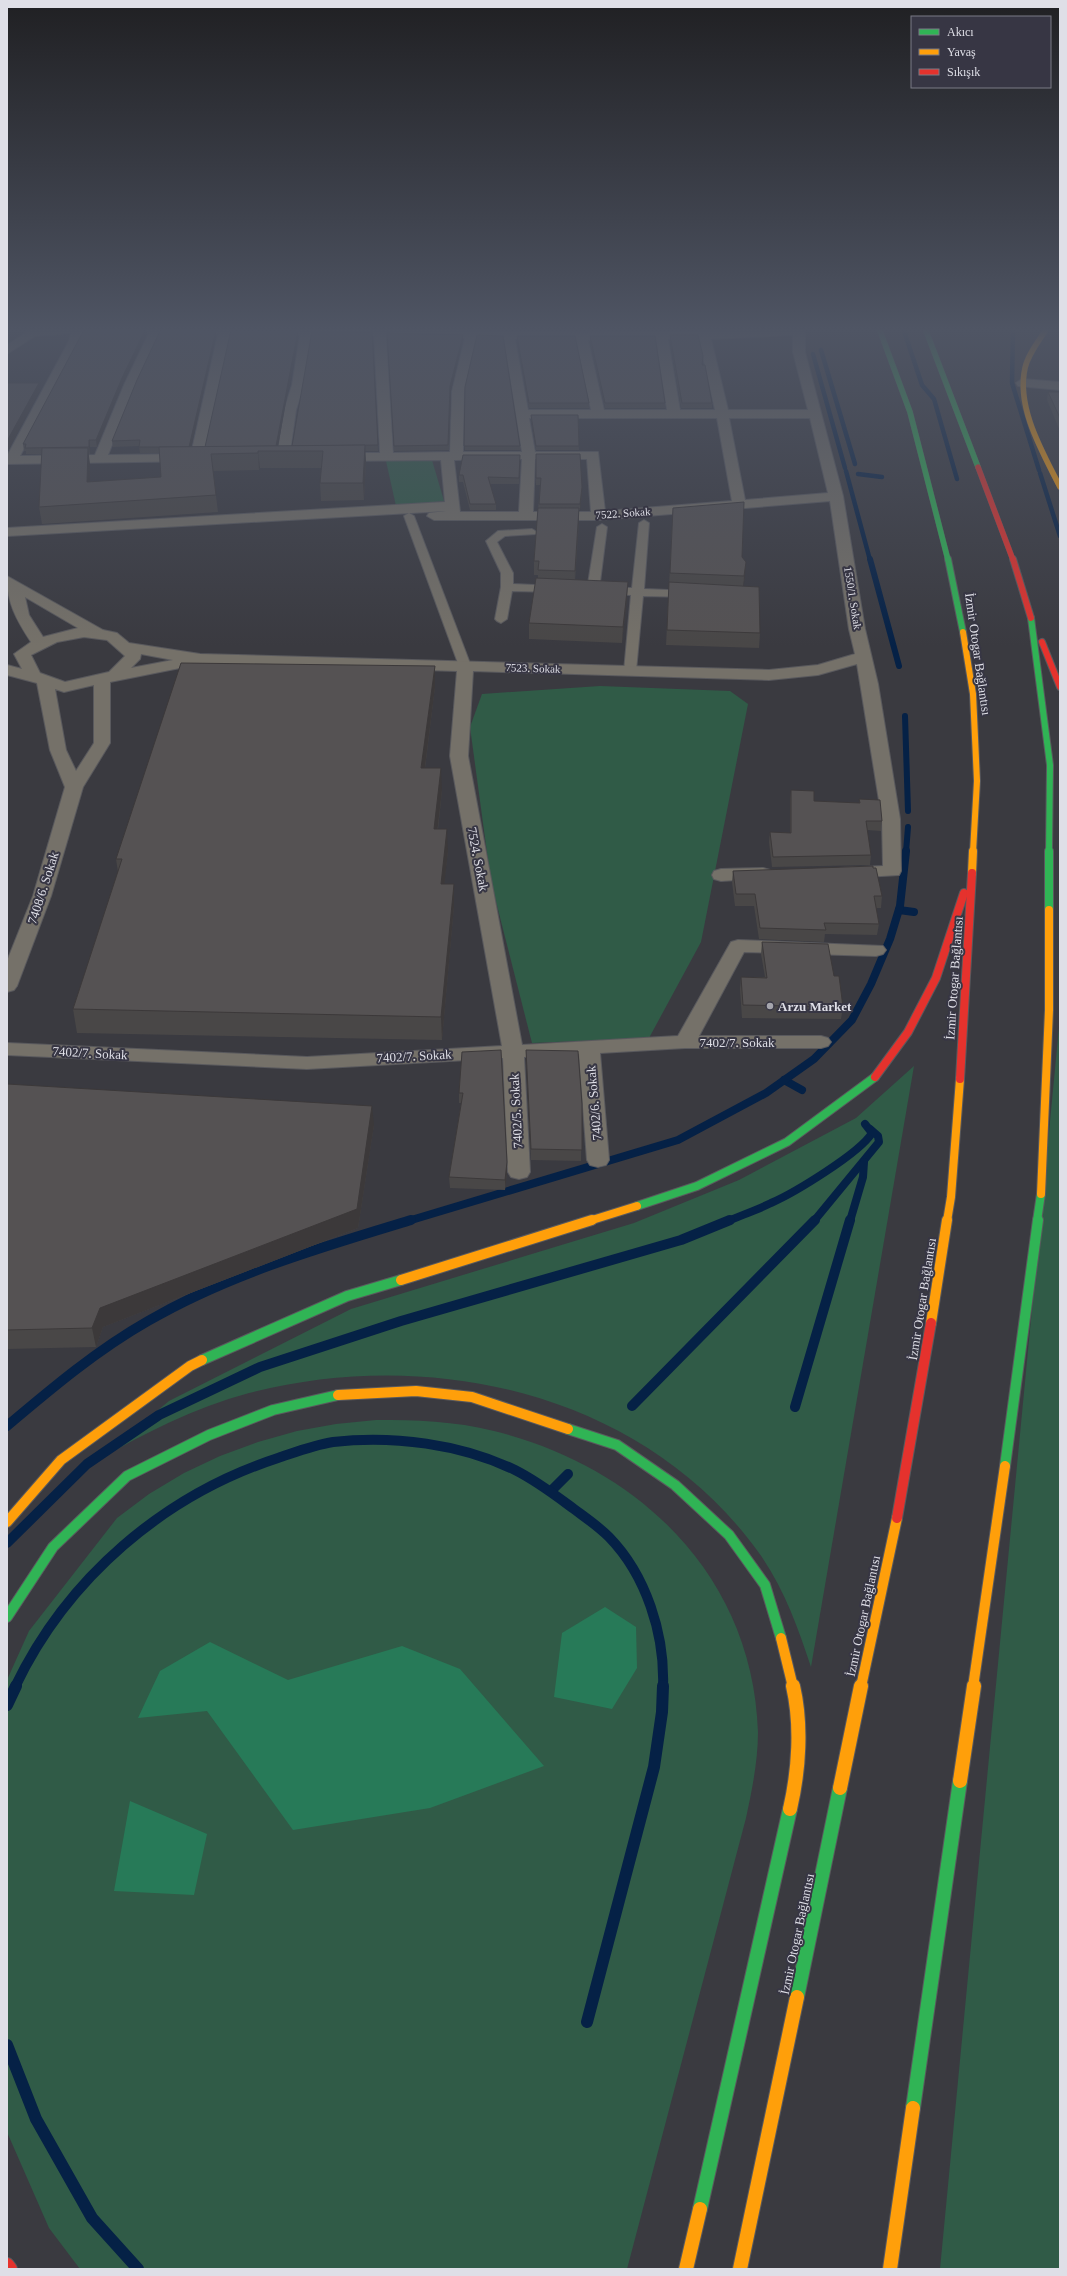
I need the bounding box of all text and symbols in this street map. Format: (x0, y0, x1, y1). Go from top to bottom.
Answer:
legend (911, 16, 1051, 88)
text: Akıcı (947, 25, 974, 39)
text: Yavaş (947, 45, 976, 59)
text: Sıkışık (947, 65, 980, 79)
street label: 7522. Sokak (595, 505, 651, 521)
street label: 1550/1. Sokak (842, 566, 864, 631)
street label: İzmir Otogar Bağlantısı (962, 592, 994, 717)
street label: 7523. Sokak (505, 661, 561, 675)
street label: 7524. Sokak (464, 826, 492, 893)
street label: 7408/6. Sokak (24, 849, 62, 926)
street label: İzmir Otogar Bağlantısı (942, 916, 966, 1040)
place label: Arzu Market (778, 999, 852, 1014)
marker: Arzu Market (765, 1001, 775, 1011)
street label: 7402/7. Sokak (699, 1035, 775, 1050)
street label: 7402/7. Sokak (52, 1044, 128, 1062)
street label: 7402/7. Sokak (376, 1047, 452, 1065)
street label: 7402/6. Sokak (583, 1064, 605, 1141)
street label: 7402/5. Sokak (507, 1073, 525, 1149)
street label: İzmir Otogar Bağlantısı (905, 1236, 939, 1361)
street label: İzmir Otogar Bağlantısı (843, 1554, 883, 1678)
street label: İzmir Otogar Bağlantısı (777, 1872, 817, 1996)

